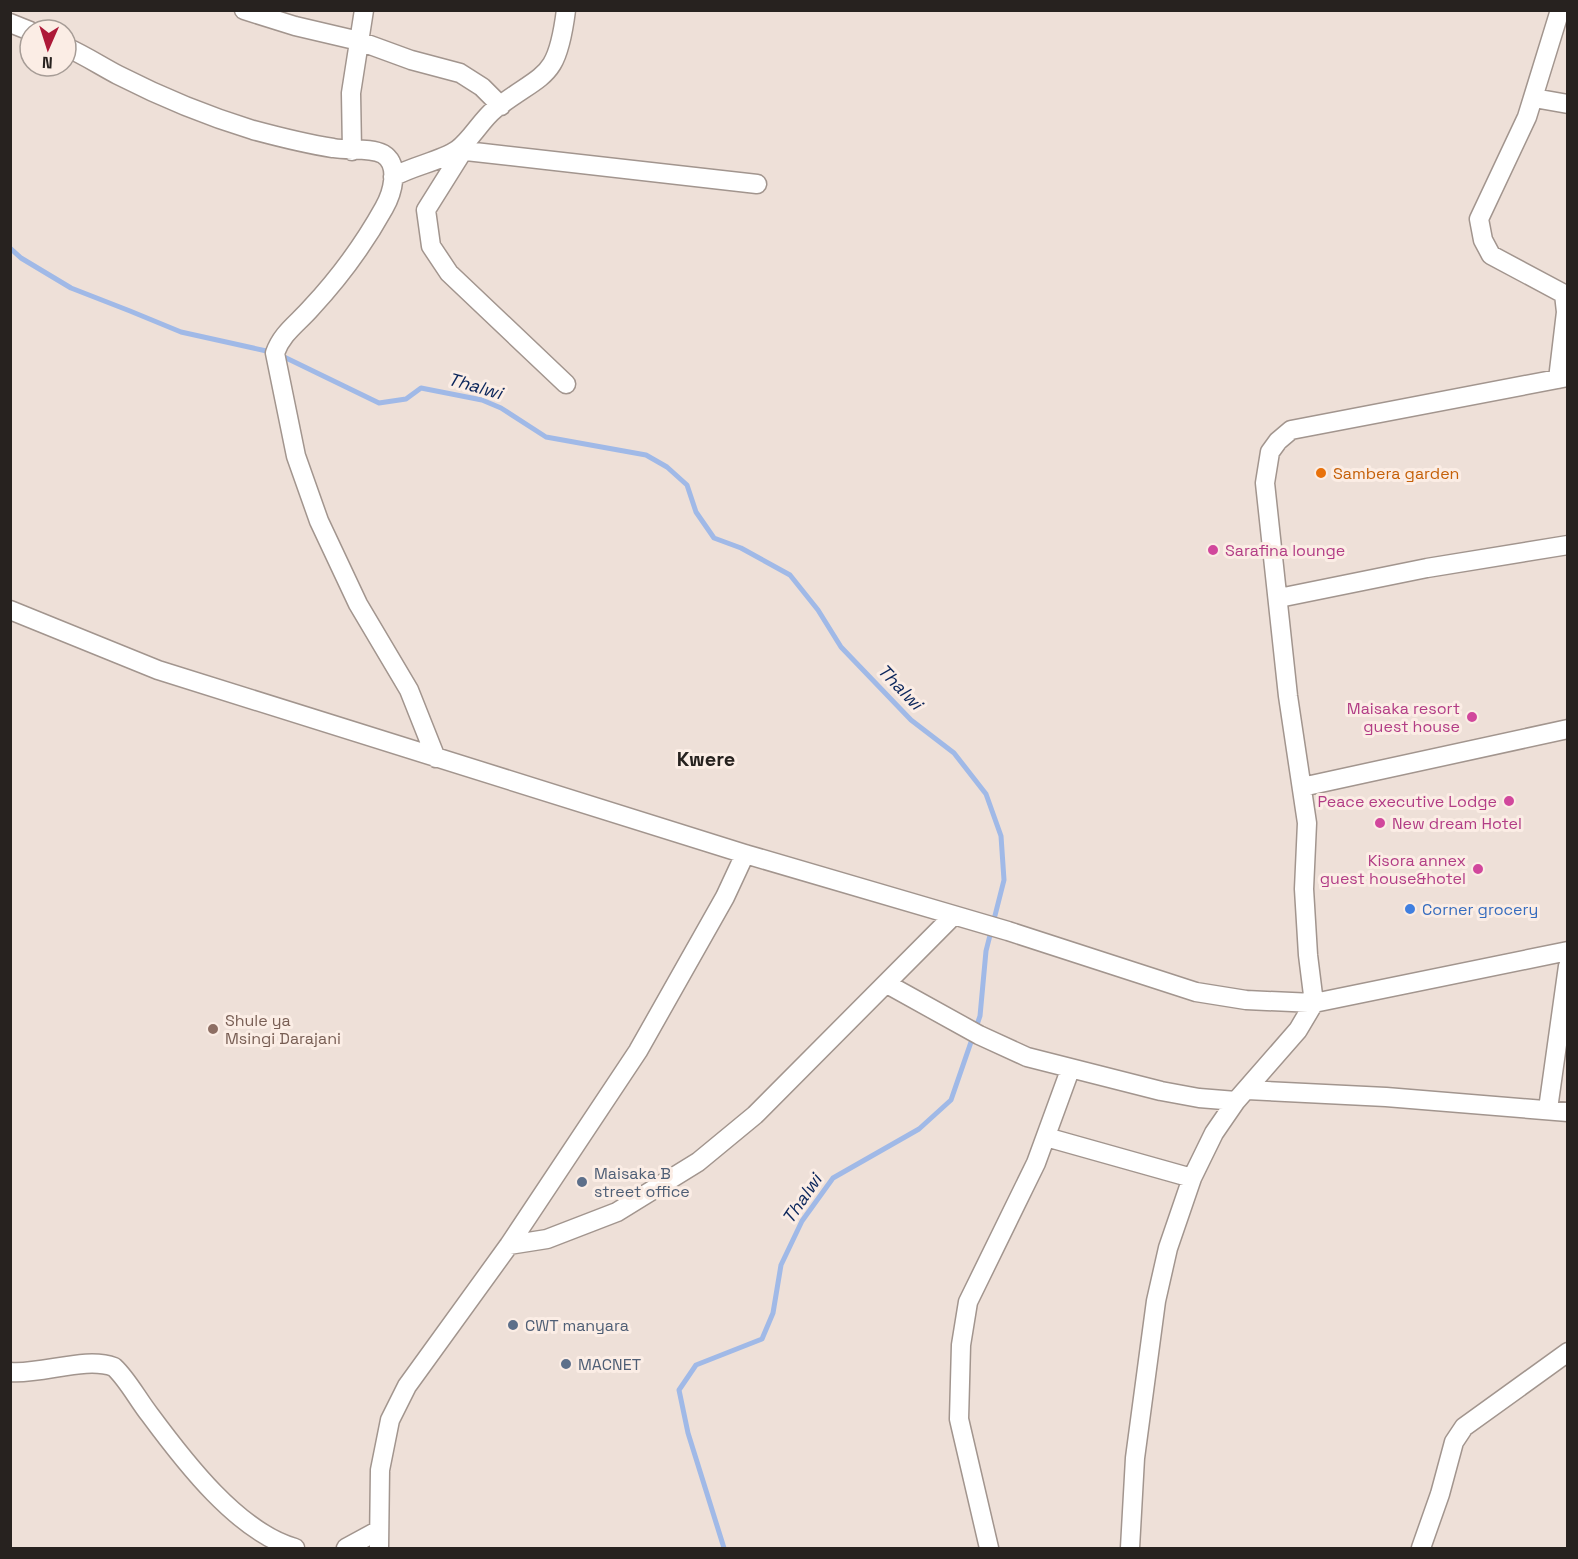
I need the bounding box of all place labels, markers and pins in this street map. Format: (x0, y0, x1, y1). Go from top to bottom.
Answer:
place label: Sambera garden (1333, 463, 1459, 484)
marker: Sambera garden (1314, 466, 1328, 480)
place label: Sarafina lounge (1225, 540, 1345, 561)
marker: Sarafina lounge (1206, 543, 1220, 557)
place label: Maisaka resort guest house (1347, 698, 1460, 737)
marker: Maisaka resort guest house (1465, 710, 1479, 724)
place label: Peace executive Lodge (1318, 791, 1497, 812)
marker: Peace executive Lodge (1502, 794, 1516, 808)
place label: New dream Hotel (1392, 813, 1522, 834)
marker: New dream Hotel (1373, 816, 1387, 830)
place label: Kisora annex guest house&hotel (1320, 850, 1466, 889)
marker: Kisora annex guest house&hotel (1471, 862, 1485, 876)
place label: Corner grocery (1422, 899, 1538, 920)
marker: Corner grocery (1403, 902, 1417, 916)
place label: Shule ya Msingi Darajani (225, 1010, 341, 1049)
marker: Shule ya Msingi Darajani (206, 1022, 220, 1036)
place label: Maisaka B street office (594, 1163, 690, 1202)
marker: Maisaka B street office (575, 1175, 589, 1189)
place label: CWT manyara (525, 1315, 629, 1336)
marker: CWT manyara (506, 1318, 520, 1332)
place label: MACNET (578, 1354, 641, 1375)
marker: MACNET (559, 1357, 573, 1371)

